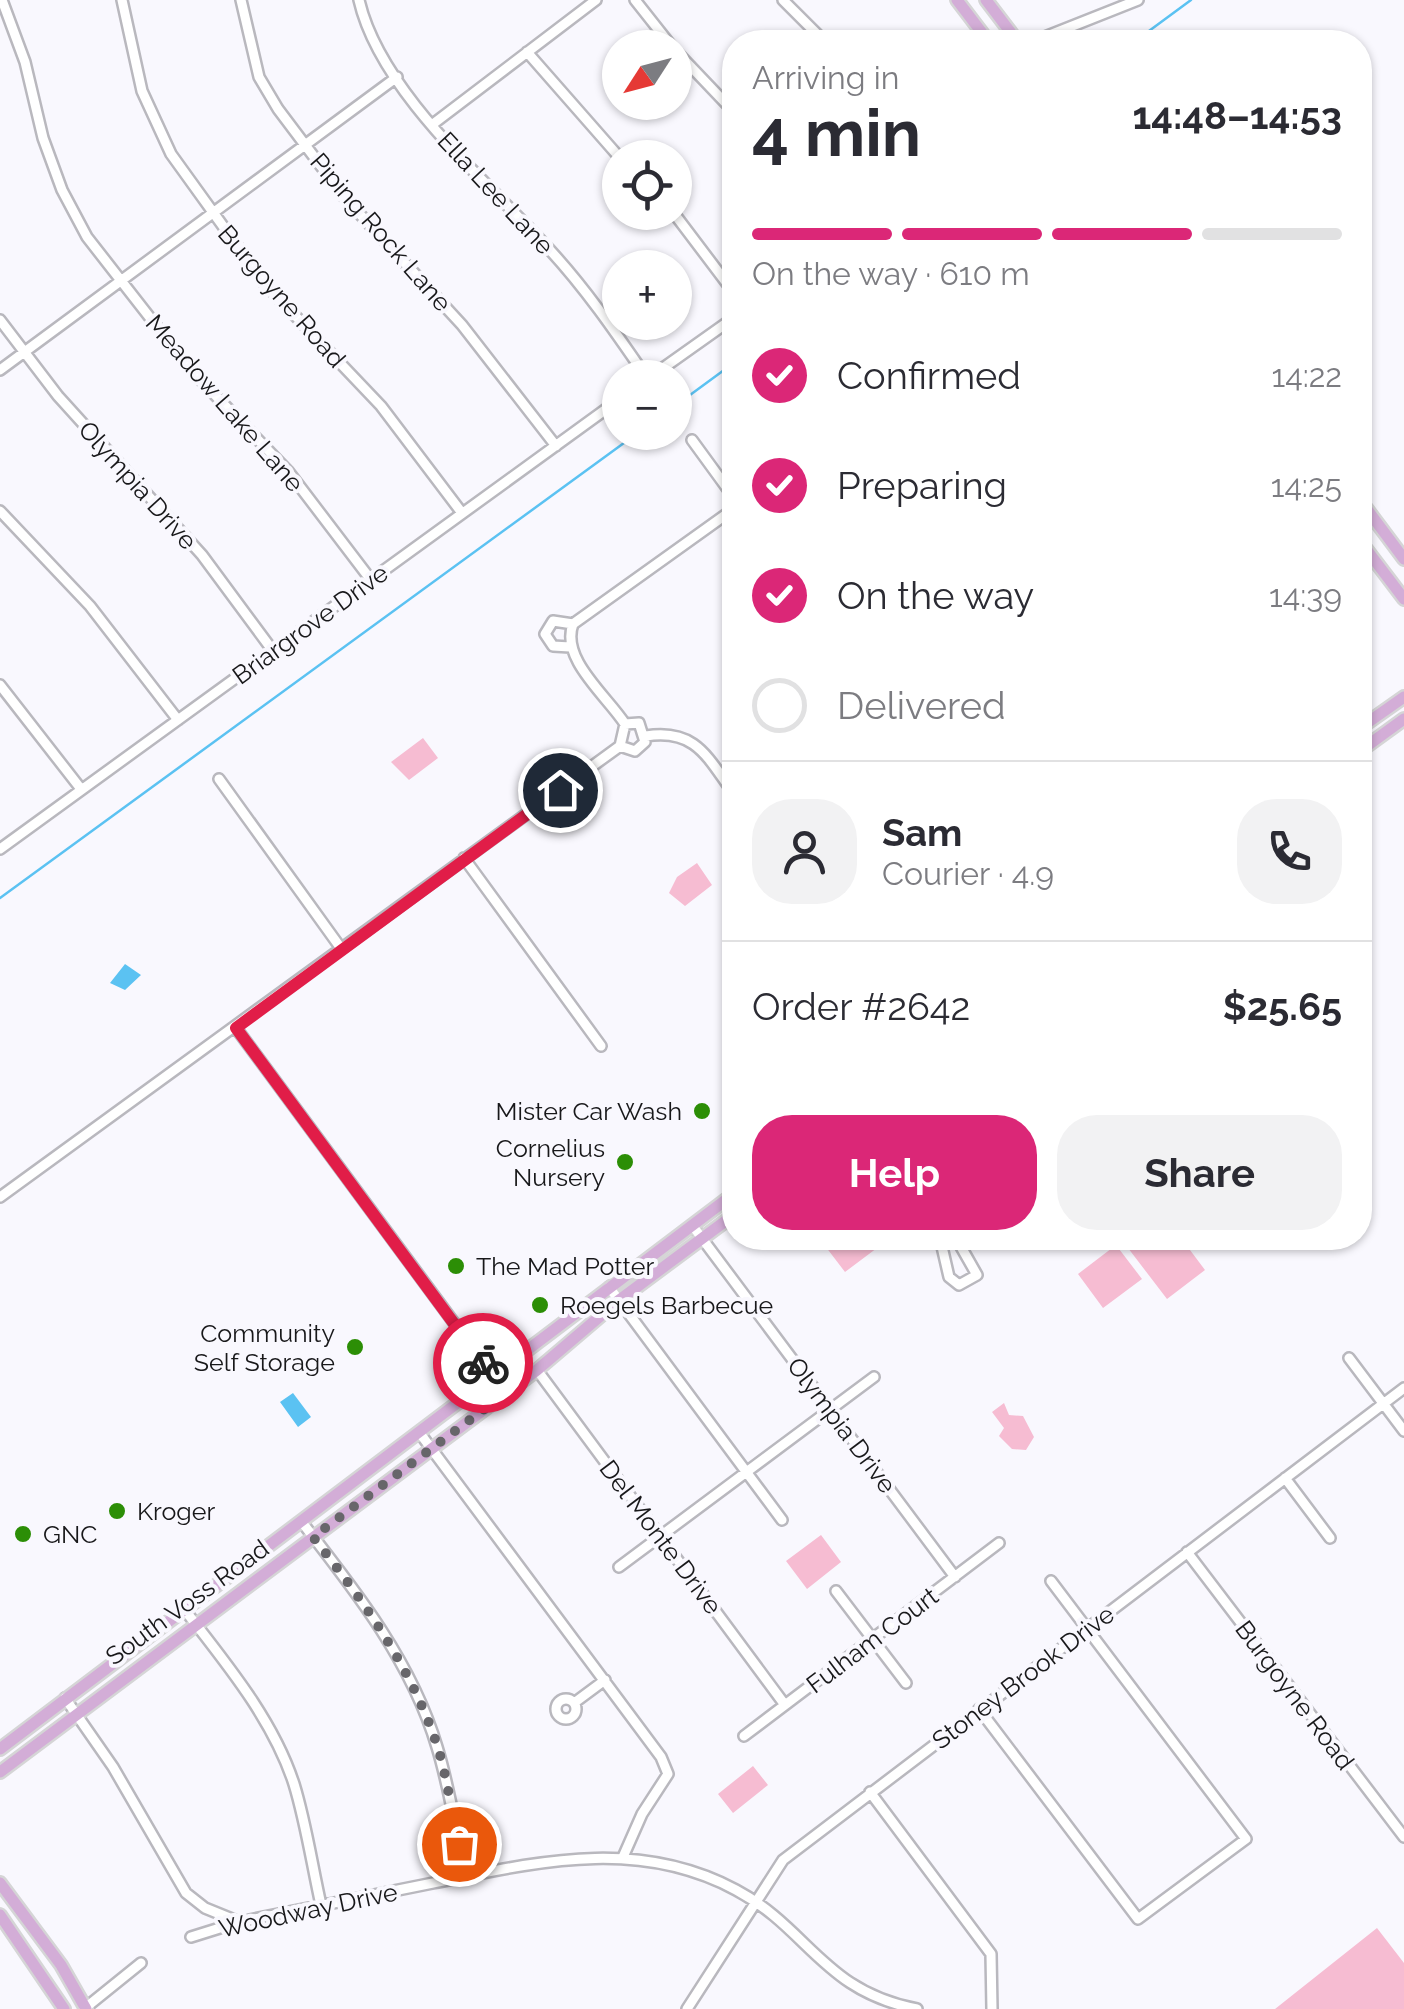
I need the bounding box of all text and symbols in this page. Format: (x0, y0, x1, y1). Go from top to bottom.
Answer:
north arrow (602, 30, 692, 120)
map controls (602, 30, 692, 450)
text: Arriving in (752, 59, 899, 96)
text: 14:48–14:53 (1132, 93, 1342, 138)
text: 4 min (752, 95, 921, 171)
street label: Ella Lee Lane (432, 126, 560, 260)
button: locate (602, 140, 692, 230)
street label: Piping Rock Lane (304, 147, 458, 317)
street label: Burgoyne Road (212, 219, 352, 373)
button: + (602, 250, 692, 340)
text: On the way · 610 m (752, 255, 1030, 292)
street label: Meadow Lake Lane (140, 308, 310, 498)
icon: check (752, 348, 807, 403)
text: Confirmed (837, 353, 1021, 398)
text: 14:22 (1271, 357, 1342, 394)
button: − (602, 360, 692, 450)
street label: Olympia Drive (73, 415, 203, 555)
icon: check (752, 458, 807, 513)
text: Preparing (837, 463, 1007, 508)
text: 14:25 (1271, 467, 1342, 504)
street label: Briargrove Drive (226, 558, 394, 690)
icon: check (752, 568, 807, 623)
text: On the way (837, 573, 1034, 618)
text: 14:39 (1269, 577, 1342, 614)
text: Delivered (837, 683, 1006, 728)
pin (518, 748, 603, 833)
icon: home (533, 763, 588, 818)
button: person (752, 799, 857, 904)
button: phone (1237, 799, 1342, 904)
text: Sam (882, 810, 962, 855)
text: Courier · 4.9 (882, 855, 1054, 892)
text: Order #2642 (752, 984, 970, 1029)
text: $25.65 (1223, 984, 1342, 1029)
place label: Mister Car Wash (496, 1096, 682, 1126)
marker: Mister Car Wash (691, 1100, 713, 1122)
button: Help (752, 1115, 1037, 1230)
button: Share (1057, 1115, 1342, 1230)
place label: Cornelius Nursery (496, 1133, 605, 1192)
marker: Cornelius Nursery (614, 1151, 636, 1173)
place label: The Mad Potter (476, 1251, 654, 1281)
marker: The Mad Potter (445, 1255, 467, 1277)
place label: Roegels Barbecue (560, 1290, 773, 1320)
marker: Roegels Barbecue (529, 1294, 551, 1316)
courier (433, 1313, 533, 1413)
place label: Community Self Storage (194, 1318, 335, 1377)
marker: Community Self Storage (344, 1336, 366, 1358)
icon: bike (456, 1336, 511, 1391)
street label: Olympia Drive (781, 1351, 903, 1499)
street label: Del Monte Drive (593, 1454, 729, 1620)
place label: Kroger (137, 1496, 215, 1526)
marker: Kroger (106, 1500, 128, 1522)
place label: GNC (43, 1519, 97, 1549)
marker: GNC (12, 1523, 34, 1545)
street label: South Voss Road (100, 1533, 274, 1671)
street label: Fulham Court (800, 1580, 944, 1699)
street label: Stoney Brook Drive (926, 1599, 1120, 1755)
street label: Burgoyne Road (1229, 1615, 1361, 1775)
pin (417, 1802, 502, 1887)
icon: bag (432, 1817, 487, 1872)
street label: Woodway Drive (216, 1876, 400, 1944)

